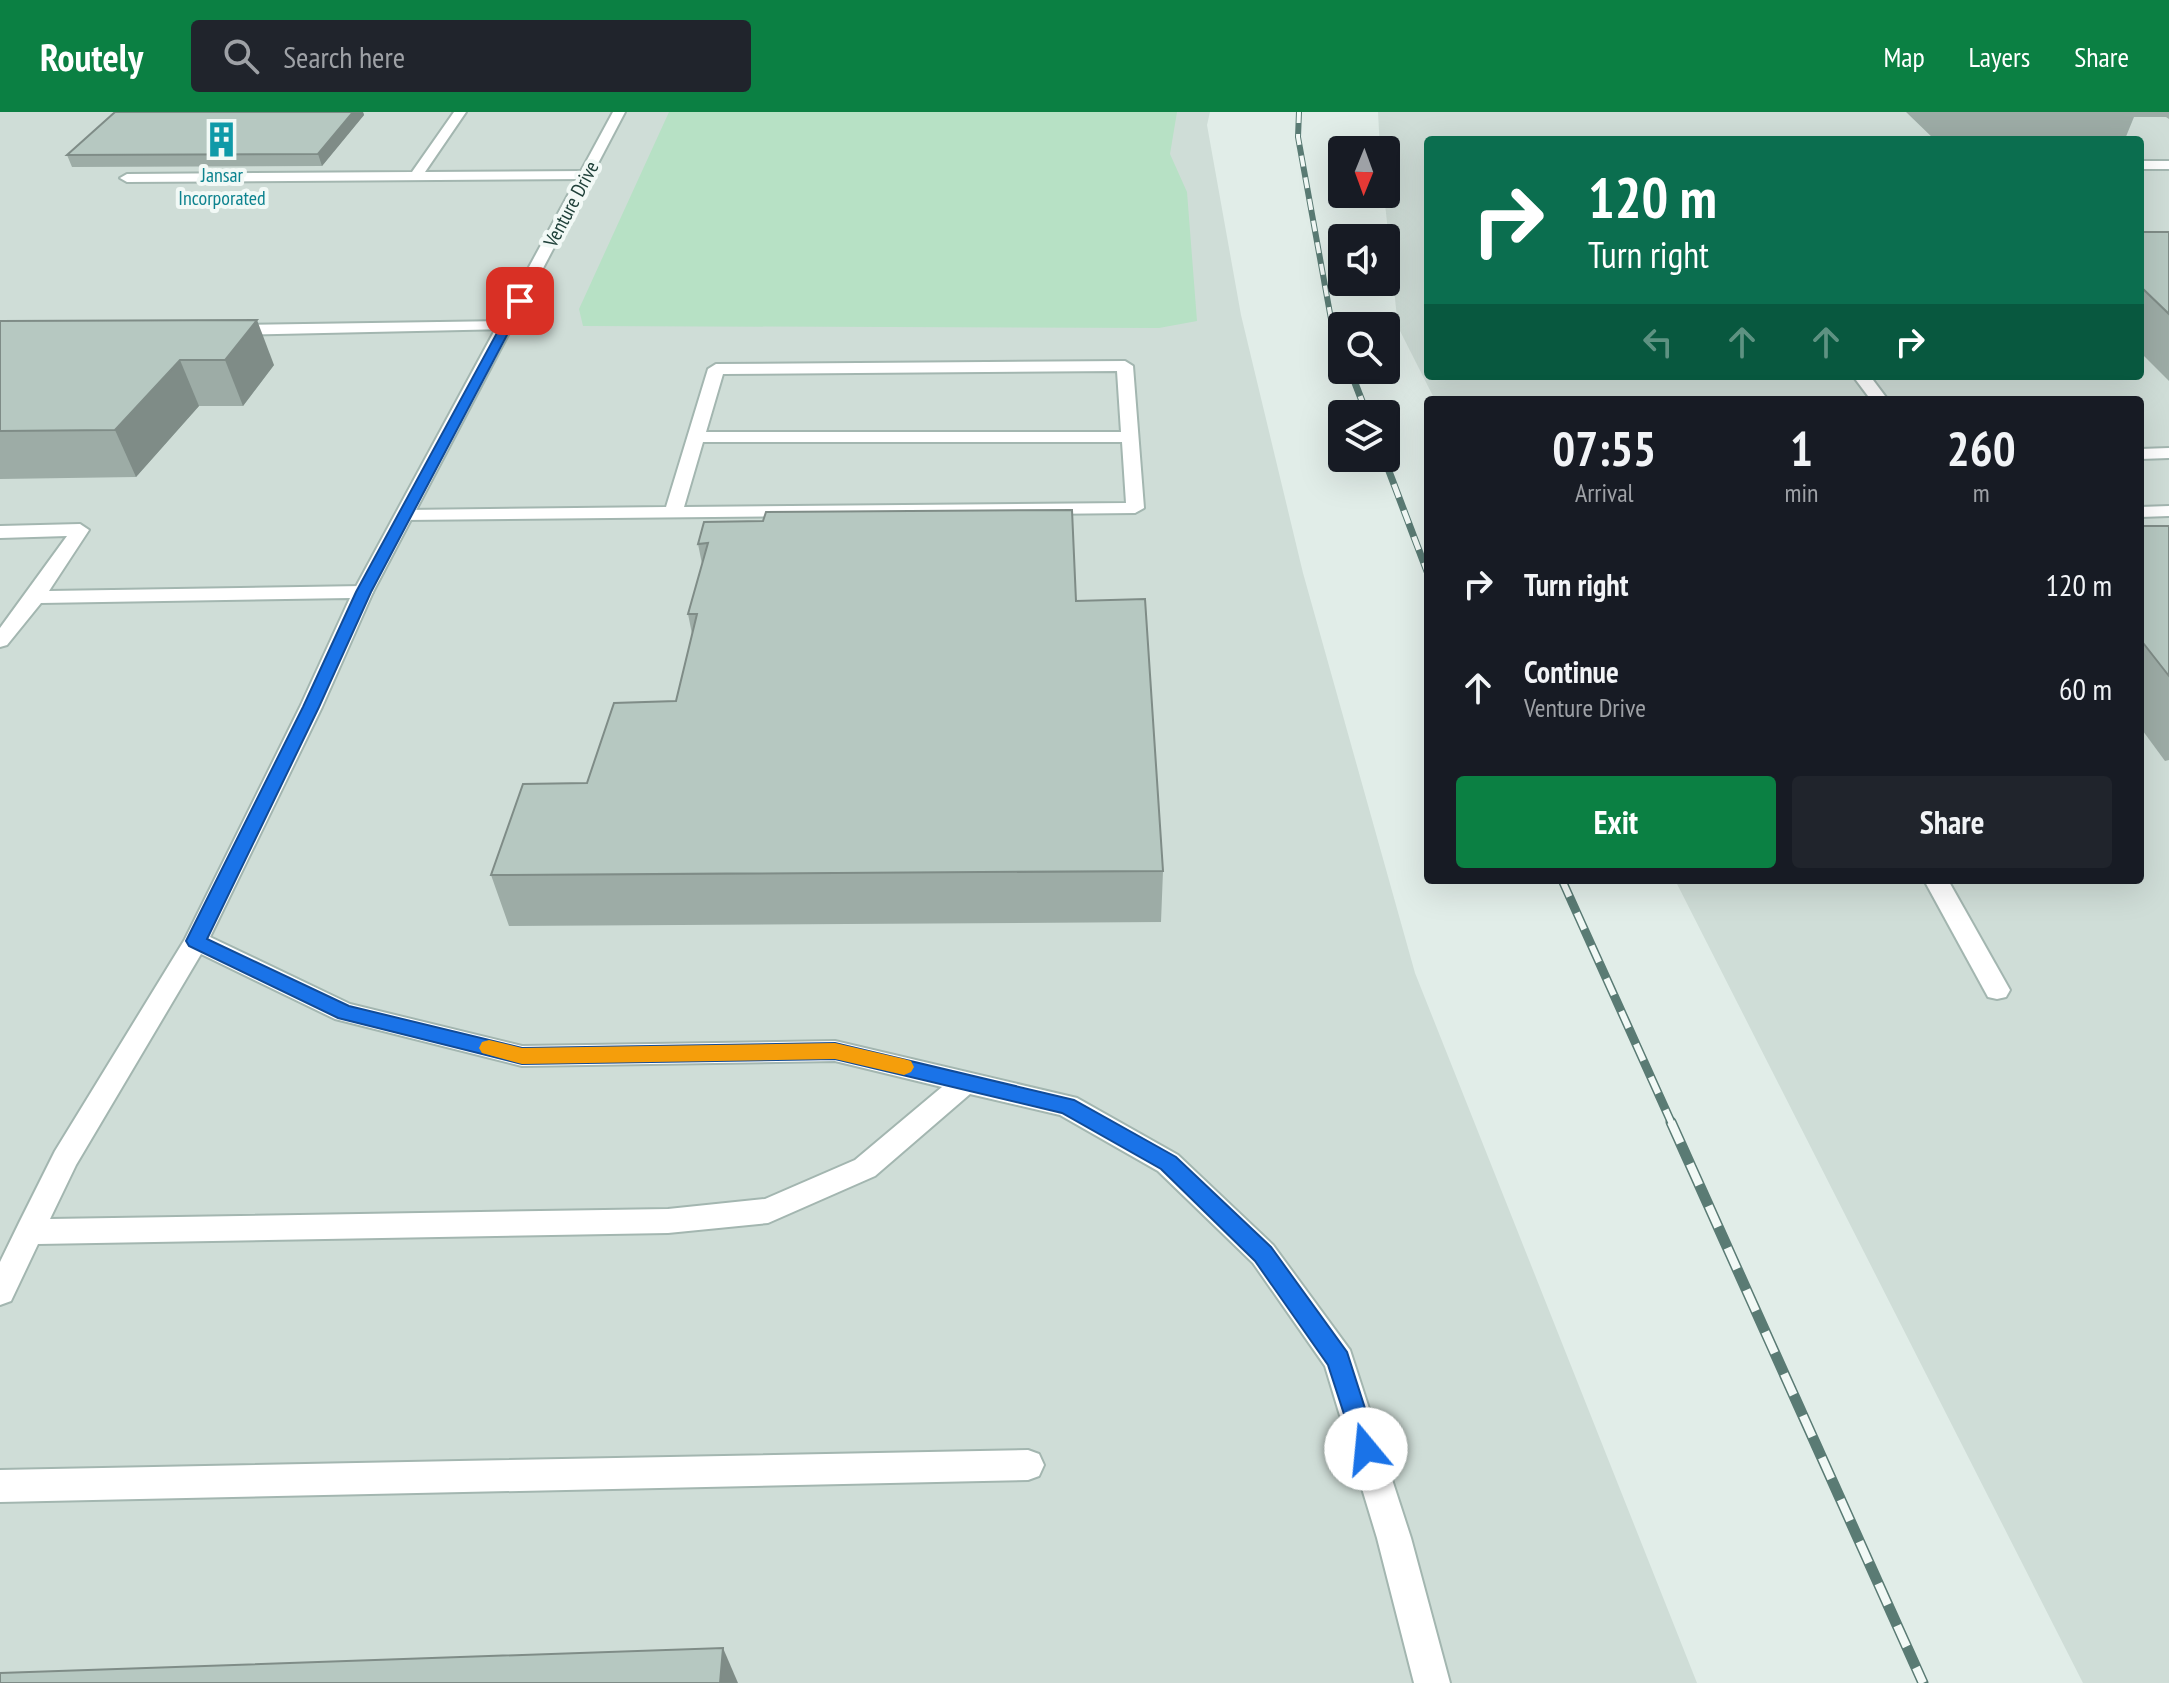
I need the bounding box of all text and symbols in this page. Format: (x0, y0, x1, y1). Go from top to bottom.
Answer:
search box (191, 20, 751, 92)
text: Routely (40, 32, 143, 81)
icon: search (219, 34, 263, 78)
text: Search here (283, 37, 405, 76)
text: Map (1883, 38, 1925, 75)
text: Layers (1969, 38, 2030, 75)
text: Share (2074, 38, 2129, 75)
building icon: Jansar Incorporated (203, 121, 241, 159)
north arrow (1328, 136, 1400, 208)
map controls (1328, 136, 1400, 472)
street label: Venture Drive (537, 156, 605, 252)
text: 120 m (1588, 161, 1717, 233)
place label: Jansar Incorporated (178, 162, 266, 211)
icon: right (1456, 168, 1560, 272)
button: sound (1328, 224, 1400, 296)
text: Turn right (1588, 231, 1709, 278)
pin (486, 267, 554, 335)
icon: arrive (498, 279, 542, 323)
button: search (1328, 312, 1400, 384)
icon: left (1636, 320, 1680, 364)
icon: ahead (1720, 320, 1764, 364)
icon: ahead (1804, 320, 1848, 364)
icon: right (1888, 320, 1932, 364)
button: layers (1328, 400, 1400, 472)
text: 07:55 (1552, 417, 1656, 479)
text: 1 (1790, 417, 1813, 479)
text: 260 (1947, 417, 2016, 479)
text: Arrival (1575, 476, 1634, 509)
text: min (1784, 476, 1818, 509)
text: m (1973, 476, 1990, 509)
icon: right (1456, 562, 1500, 606)
text: Turn right (1524, 565, 1628, 604)
text: 120 m (2046, 565, 2112, 604)
text: Continue (1524, 652, 1619, 691)
icon: ahead (1456, 666, 1500, 710)
text: 60 m (2059, 669, 2112, 708)
text: Venture Drive (1524, 691, 1646, 724)
button: Exit (1456, 776, 1776, 868)
button: Share (1792, 776, 2112, 868)
position arrow (1324, 1407, 1408, 1491)

